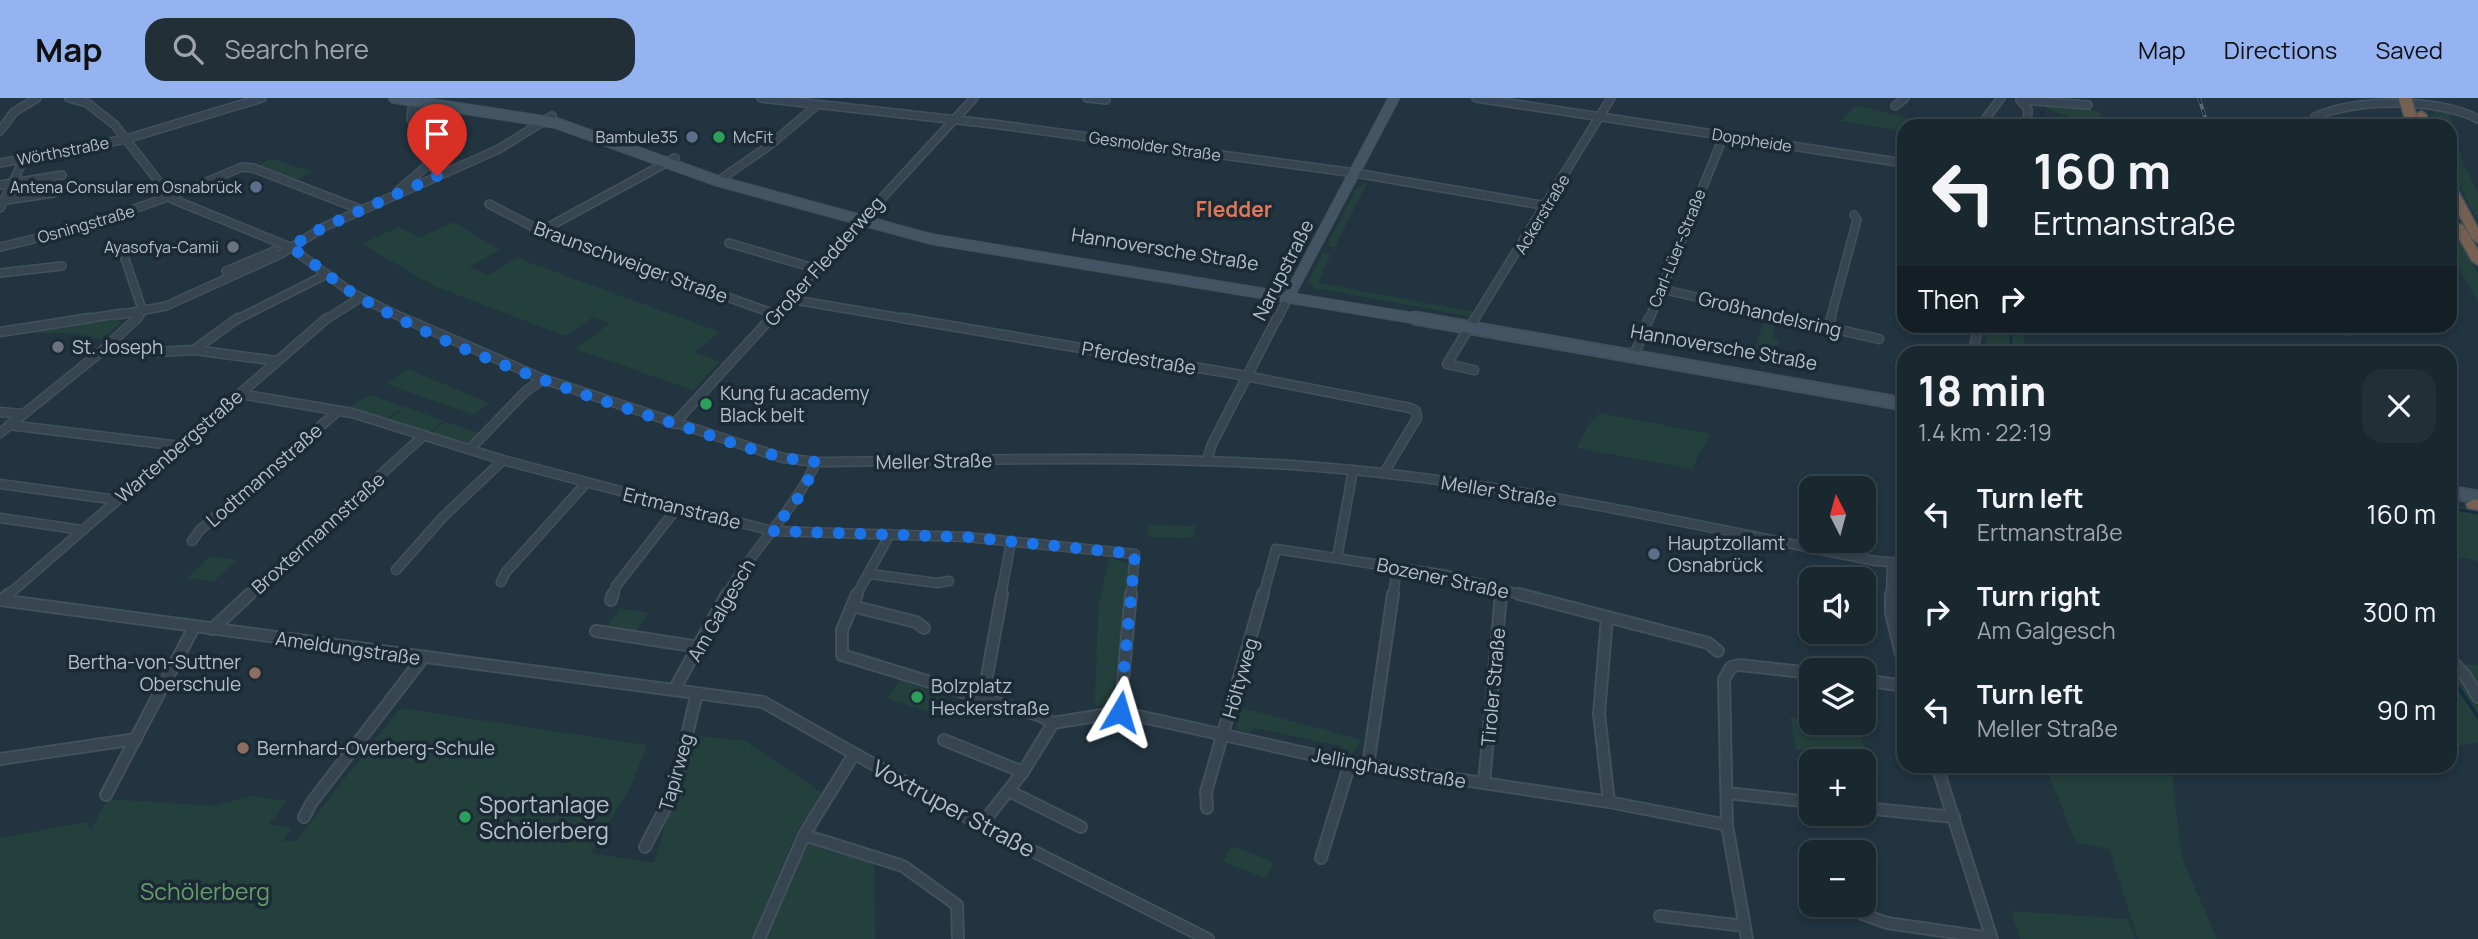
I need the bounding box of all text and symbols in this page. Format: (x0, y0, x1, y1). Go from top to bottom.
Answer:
search box (145, 18, 635, 81)
text: Map (35, 27, 103, 72)
icon: search (169, 30, 207, 68)
text: Search here (225, 31, 369, 67)
text: Map (2138, 33, 2186, 66)
text: Directions (2224, 33, 2337, 66)
text: Saved (2375, 33, 2443, 66)
pin (407, 104, 467, 176)
icon: arrive (418, 115, 456, 153)
street label: Doppheide (1710, 123, 1794, 157)
place label: Bambule35 (596, 126, 678, 148)
place label: McFit (733, 126, 774, 148)
street label: Gesmolder Straße (1088, 126, 1222, 166)
marker: Bambule35 (684, 129, 700, 145)
marker: McFit (711, 129, 727, 145)
street label: Wörthstraße (15, 131, 111, 171)
text: 160 m (2033, 137, 2171, 204)
icon: left (1918, 147, 2009, 238)
street label: Ackerstraße (1509, 170, 1575, 258)
place label: Antena Consular em Osnabrück (10, 176, 243, 198)
marker: Antena Consular em Osnabrück (248, 179, 264, 195)
street label: Carl-Lüer-Straße (1643, 186, 1711, 310)
street label: Großer Fledderweg (759, 190, 889, 332)
district label: Fledder (1196, 195, 1272, 223)
street label: Osningstraße (35, 200, 137, 248)
text: Ertmanstraße (2033, 201, 2236, 245)
street label: Braunschweiger Straße (530, 215, 732, 309)
street label: Narupstraße (1246, 215, 1320, 325)
street label: Hannoversche Straße (1069, 221, 1261, 277)
place label: Ayasofya-Camii (104, 236, 219, 258)
marker: Ayasofya-Camii (225, 239, 241, 255)
icon: right (1993, 280, 2031, 318)
text: Then (1918, 281, 1979, 317)
street label: Großhandelsring (1696, 285, 1844, 343)
street label: Hannoversche Straße (1629, 318, 1819, 376)
place label: St. Joseph (72, 334, 163, 360)
street label: Pferdestraße (1080, 335, 1198, 381)
marker: St. Joseph (50, 339, 66, 355)
text: 18 min (1918, 361, 2046, 419)
button: close (2362, 369, 2436, 443)
place label: Kung fu academy Black belt (720, 380, 869, 428)
street label: Wartenbergstraße (110, 383, 248, 509)
marker: Kung fu academy Black belt (698, 396, 714, 412)
text: 1.4 km · 22:19 (1918, 416, 2052, 448)
street label: Lodtmannstraße (200, 417, 328, 533)
street label: Meller Straße (876, 447, 992, 475)
street label: Broxtermannstraße (246, 466, 390, 600)
street label: Meller Straße (1439, 469, 1559, 513)
north arrow (1799, 476, 1876, 553)
map controls (1799, 476, 1876, 917)
text: Turn left (1977, 480, 2084, 516)
street label: Ertmanstraße (620, 481, 744, 535)
icon: left (1918, 495, 1956, 533)
text: 160 m (2367, 496, 2436, 532)
text: Ertmanstraße (1977, 516, 2123, 548)
place label: Hauptzollamt Osnabrück (1668, 530, 1785, 578)
marker: Hauptzollamt Osnabrück (1646, 546, 1662, 562)
street label: Bozener Straße (1375, 551, 1511, 605)
street label: Am Galgesch (681, 554, 761, 666)
button: sound (1799, 567, 1876, 644)
text: Turn right (1977, 578, 2101, 614)
icon: right (1918, 593, 1956, 631)
text: 300 m (2363, 594, 2436, 630)
text: Am Galgesch (1977, 614, 2116, 646)
street label: Ameldungstraße (274, 625, 422, 671)
street label: Tiroler Straße (1475, 627, 1511, 747)
street label: Höltyweg (1216, 635, 1264, 721)
place label: Bertha-von-Suttner Oberschule (68, 649, 241, 697)
button: layers (1799, 658, 1876, 735)
marker: Bertha-von-Suttner Oberschule (247, 665, 263, 681)
place label: Bolzplatz Heckerstraße (931, 673, 1050, 721)
position arrow (1083, 675, 1157, 749)
text: Turn left (1977, 676, 2084, 712)
marker: Bolzplatz Heckerstraße (909, 689, 925, 705)
icon: left (1918, 691, 1956, 729)
text: 90 m (2377, 692, 2436, 728)
text: Meller Straße (1977, 712, 2118, 744)
street label: Tapirweg (653, 730, 699, 814)
place label: Bernhard-Overberg-Schule (257, 735, 495, 761)
marker: Bernhard-Overberg-Schule (235, 740, 251, 756)
street label: Jellinghausstraße (1310, 742, 1468, 794)
button: + (1799, 749, 1876, 826)
street label: Voxtruper Straße (867, 752, 1041, 864)
place label: Sportanlage Schölerberg (479, 788, 610, 846)
marker: Sportanlage Schölerberg (457, 809, 473, 825)
button: − (1799, 840, 1876, 917)
park label: Schölerberg (140, 875, 270, 907)

